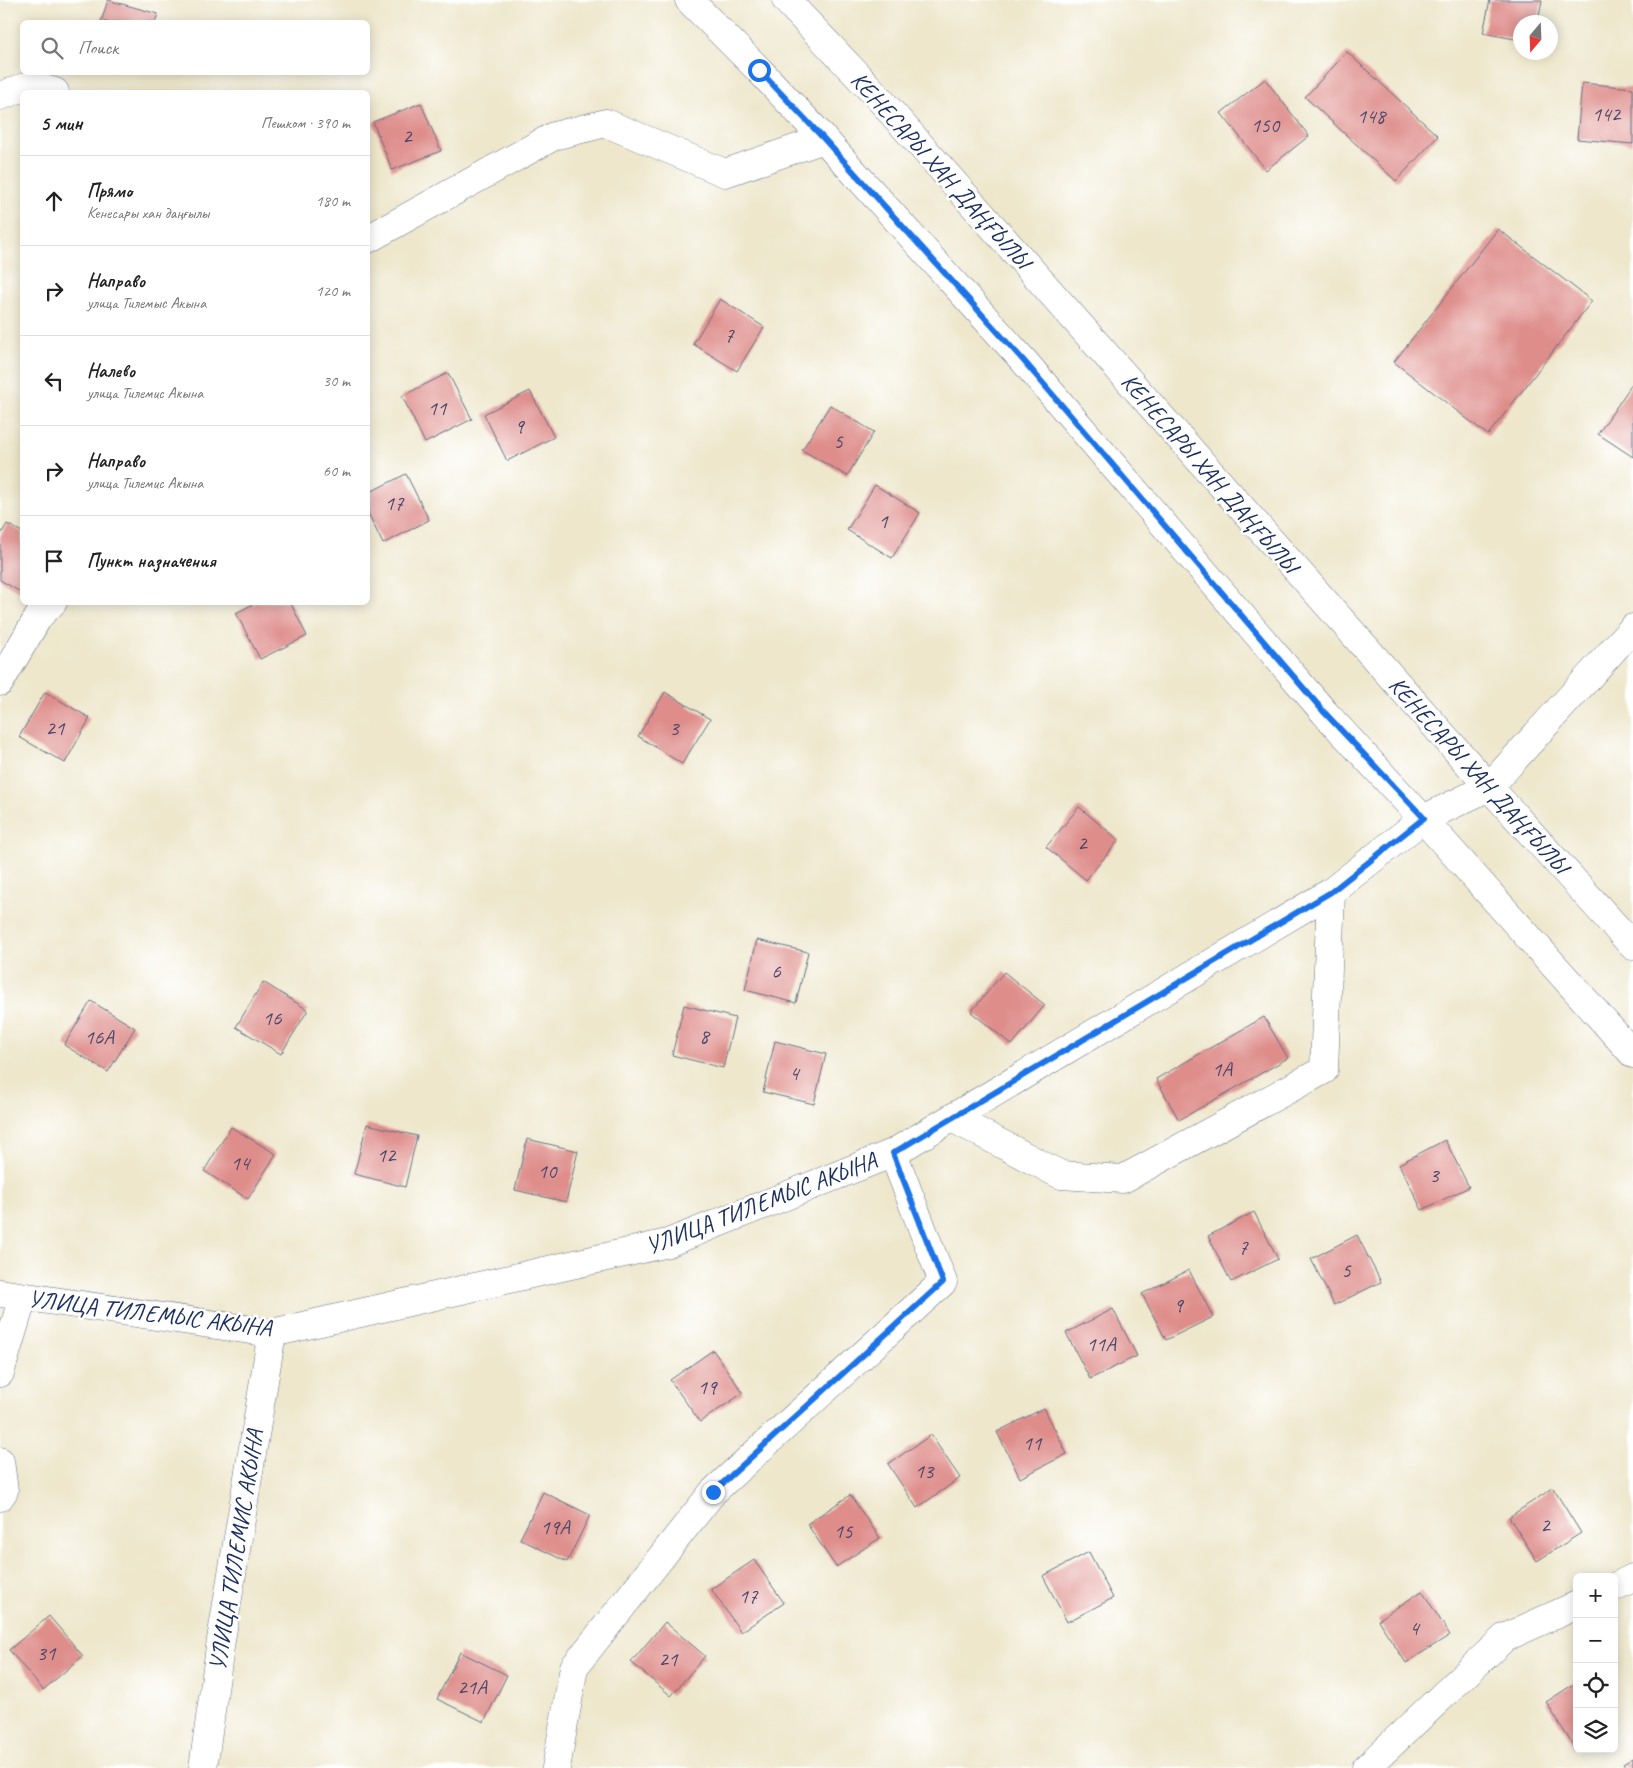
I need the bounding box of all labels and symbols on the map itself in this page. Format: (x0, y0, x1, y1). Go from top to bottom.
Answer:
north arrow (1513, 15, 1558, 60)
route start (748, 59, 771, 82)
street label: КЕНЕСАРЫ ХАН ДАҢҒЫЛЫ (844, 65, 1040, 278)
house number: 142 (1592, 101, 1622, 127)
house number: 148 (1357, 103, 1388, 129)
house number: 150 (1251, 112, 1281, 138)
house number: 2 (402, 123, 413, 149)
house number: 7 (724, 322, 735, 348)
street label: КЕНЕСАРЫ ХАН ДАҢҒЫЛЫ (1115, 367, 1308, 582)
house number: 11 (428, 395, 448, 421)
house number: 9 (514, 413, 525, 439)
house number: 5 (833, 428, 844, 454)
house number: 17 (385, 490, 405, 516)
house number: 1 (878, 508, 889, 534)
street label: КЕНЕСАРЫ ХАН ДАҢҒЫЛЫ (1382, 670, 1578, 883)
house number: 21 (46, 715, 66, 741)
house number: 3 (669, 715, 680, 741)
house number: 2 (1077, 830, 1088, 856)
house number: 6 (771, 958, 781, 984)
house number: 16 (263, 1005, 282, 1031)
house number: 8 (699, 1023, 711, 1049)
house number: 16А (84, 1024, 115, 1050)
house number: 1А (1212, 1056, 1233, 1082)
house number: 4 (789, 1060, 801, 1086)
house number: 12 (377, 1142, 397, 1168)
street label: УЛИЦА ТИЛЕМЫС АКЫНА (641, 1145, 882, 1261)
house number: 14 (231, 1150, 252, 1176)
house number: 10 (538, 1158, 558, 1184)
house number: 3 (1429, 1162, 1440, 1188)
house number: 7 (1238, 1234, 1249, 1260)
house number: 5 (1341, 1257, 1352, 1283)
street label: УЛИЦА ТИЛЕМЫС АКЫНА (27, 1283, 274, 1343)
house number: 9 (1173, 1292, 1184, 1318)
house number: 11А (1086, 1331, 1117, 1357)
house number: 19 (698, 1374, 718, 1400)
street label: УЛИЦА ТИЛЕМИС АКЫНА (202, 1427, 270, 1673)
house number: 11 (1023, 1430, 1043, 1456)
house number: 13 (915, 1458, 935, 1484)
route end (702, 1481, 725, 1504)
house number: 2 (1540, 1512, 1551, 1538)
house number: 19А (540, 1514, 571, 1540)
house number: 15 (834, 1518, 854, 1544)
house number: 17 (739, 1583, 759, 1609)
house number: 4 (1409, 1615, 1421, 1641)
house number: 31 (37, 1640, 57, 1666)
house number: 21 (659, 1646, 679, 1672)
house number: 21А (457, 1674, 488, 1700)

